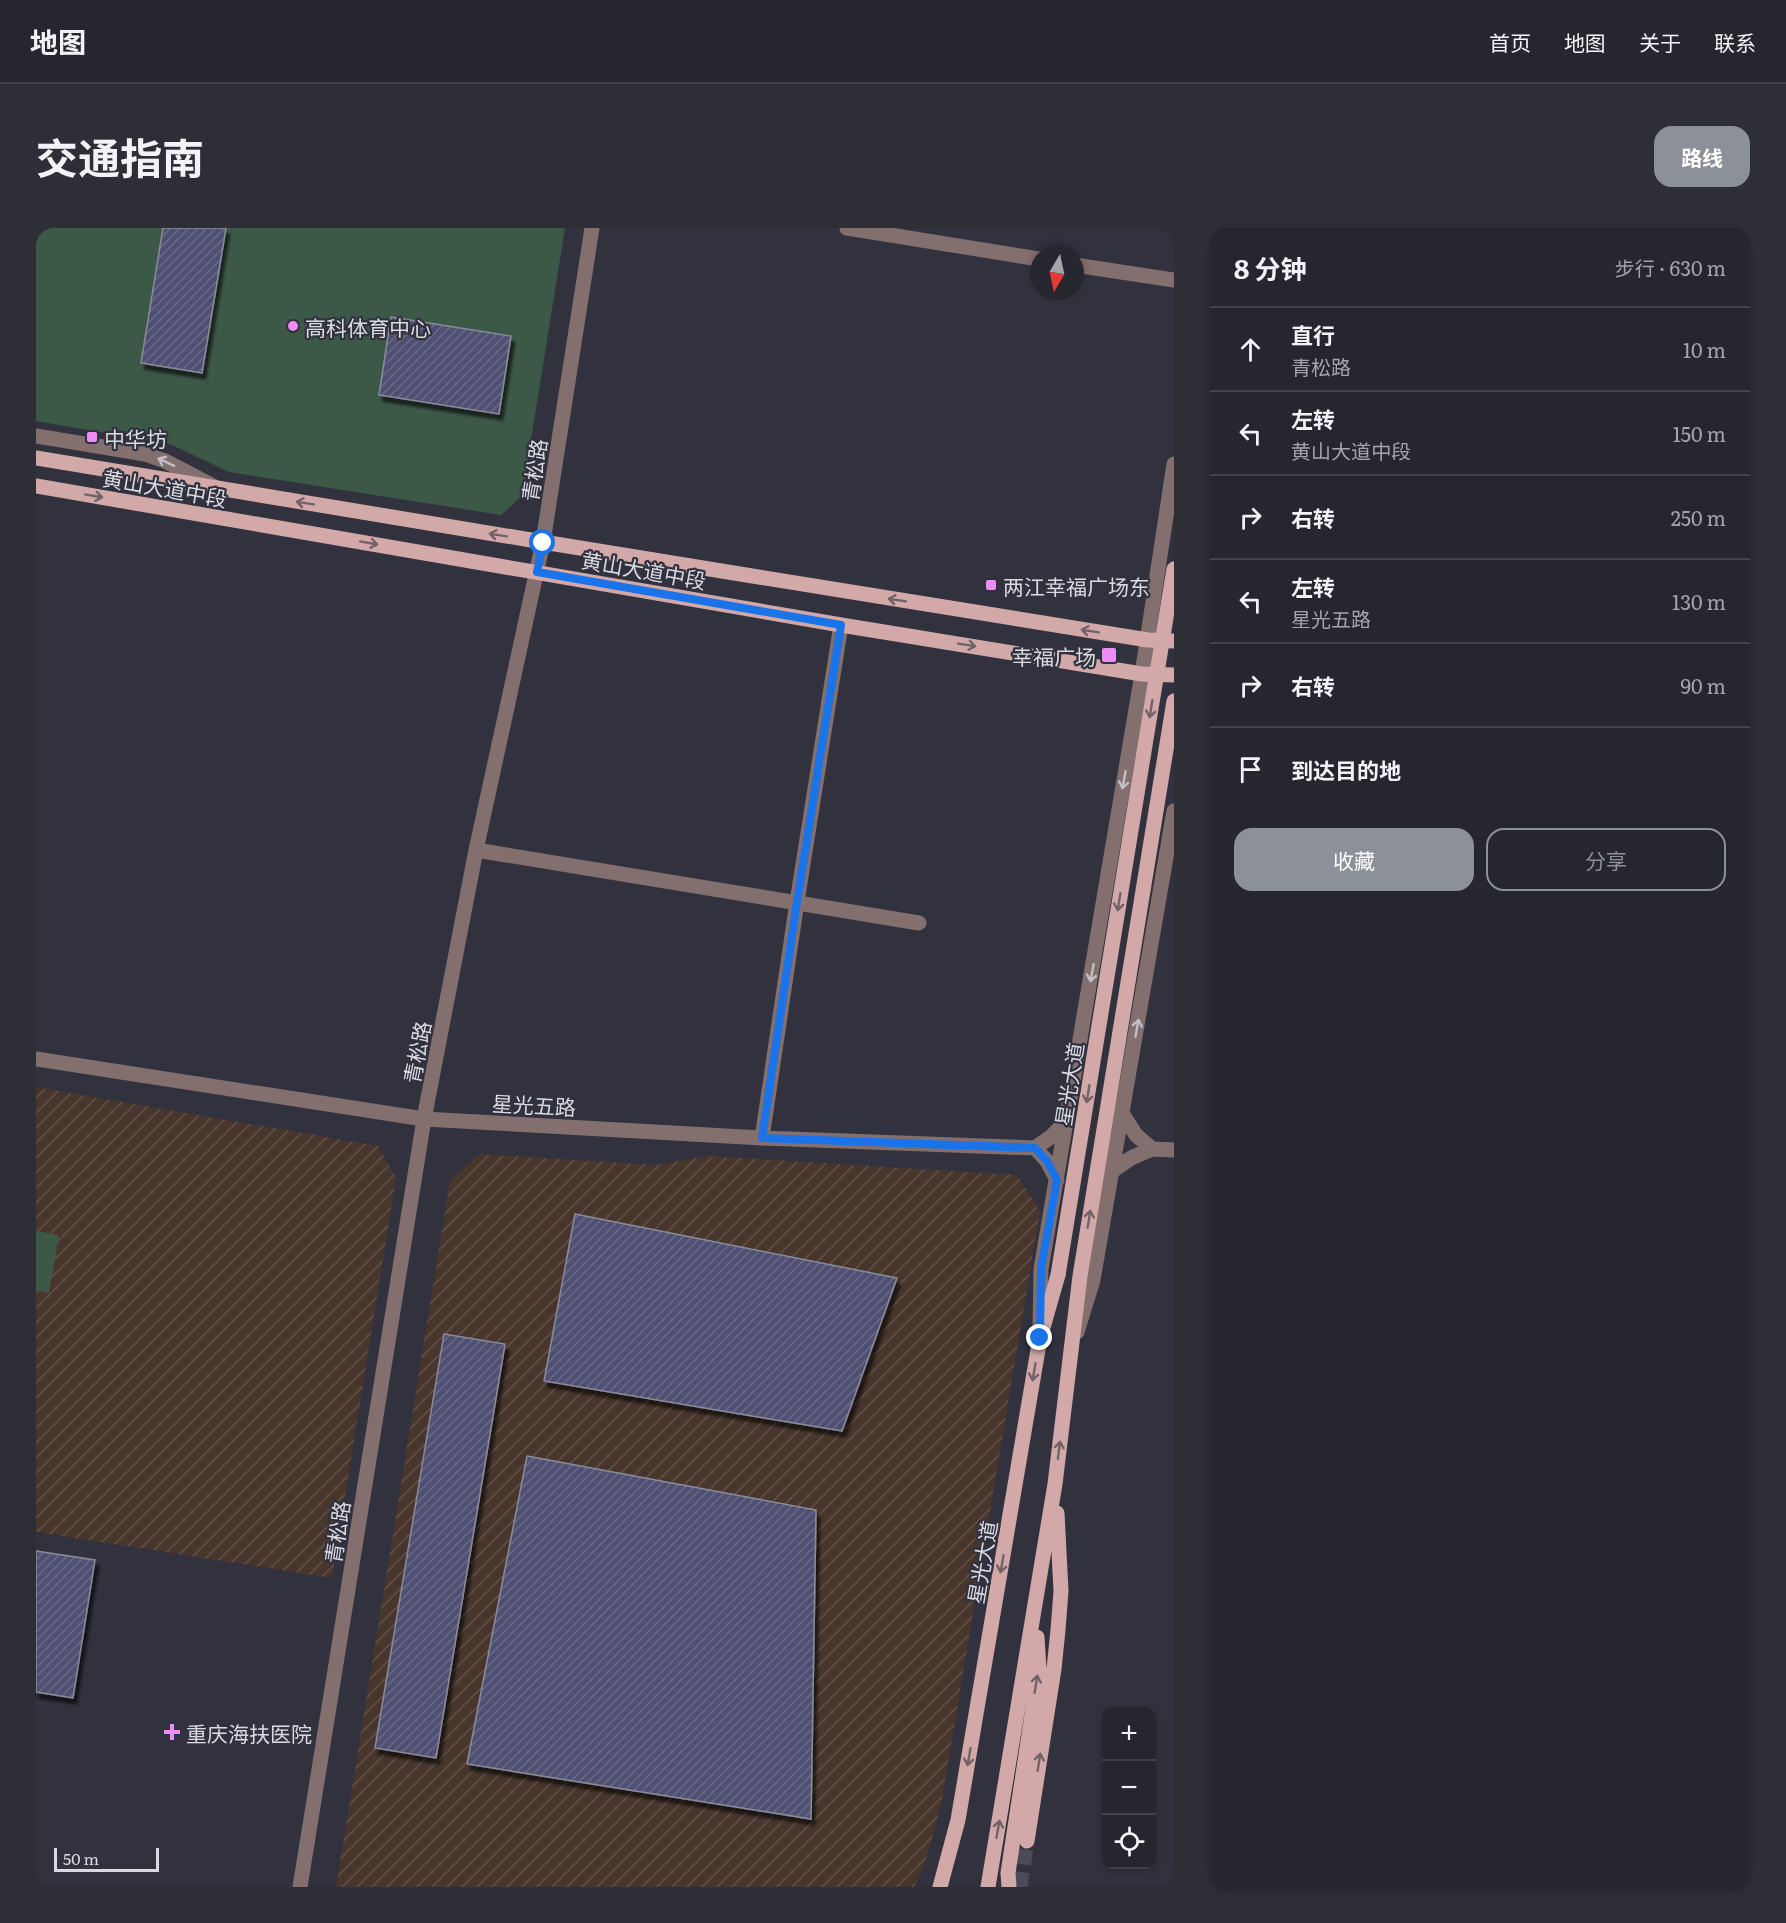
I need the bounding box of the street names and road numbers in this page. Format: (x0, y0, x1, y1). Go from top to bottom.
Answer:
street label: 青松路 (513, 436, 553, 504)
street label: 黄山大道中段 (100, 461, 230, 513)
street label: 黄山大道中段 (579, 543, 709, 595)
street label: 青松路 (395, 1018, 437, 1086)
street label: 星光大道 (1046, 1040, 1090, 1128)
street label: 星光五路 (491, 1086, 577, 1122)
street label: 青松路 (316, 1498, 356, 1566)
street label: 星光大道 (958, 1518, 1004, 1606)

